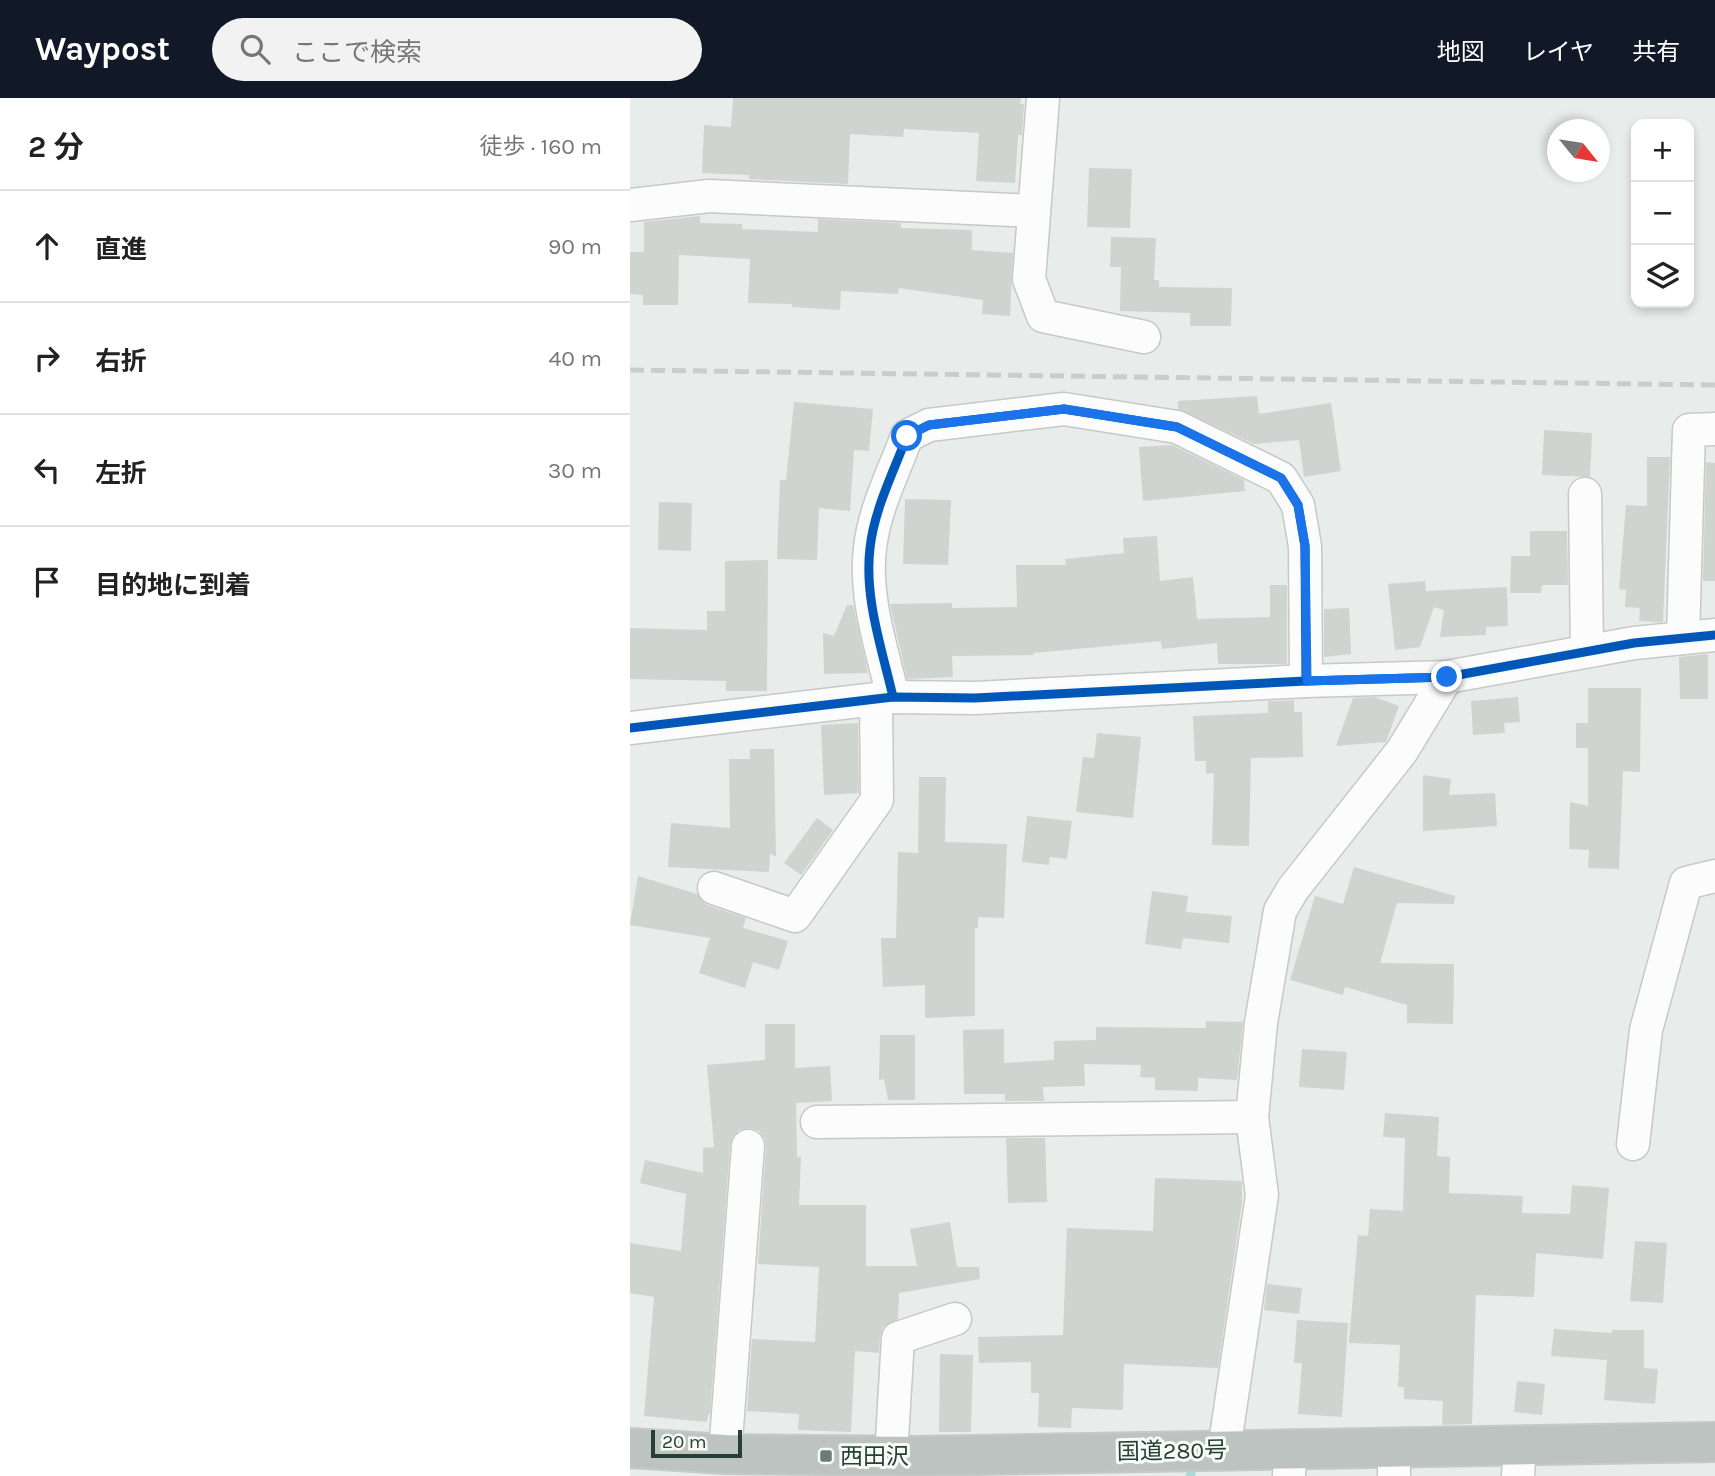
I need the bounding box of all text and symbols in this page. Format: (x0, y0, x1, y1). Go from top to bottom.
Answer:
search box (212, 18, 702, 81)
text: Waypost (35, 30, 170, 68)
icon: search (236, 30, 274, 68)
text: ここで検索 (292, 37, 422, 68)
text: 地図 (1437, 38, 1485, 66)
text: レイヤ (1523, 38, 1594, 66)
text: 共有 (1632, 38, 1680, 66)
north arrow (1547, 119, 1610, 182)
map controls (1631, 119, 1694, 308)
button: + (1631, 119, 1694, 182)
text: 2 分 (28, 129, 84, 165)
text: 徒歩 · 160 m (480, 133, 602, 160)
button: − (1631, 182, 1694, 245)
icon: ahead (28, 227, 66, 265)
text: 90 m (548, 233, 602, 260)
text: 直進 (95, 234, 147, 265)
button: layers (1631, 245, 1694, 308)
icon: right (28, 339, 66, 377)
text: 40 m (549, 345, 602, 372)
text: 右折 (95, 346, 147, 377)
route start (891, 420, 922, 451)
icon: left (28, 451, 66, 489)
text: 30 m (548, 457, 602, 484)
text: 左折 (95, 458, 147, 489)
icon: arrive (28, 563, 66, 601)
text: 目的地に到着 (95, 570, 251, 601)
route end (1431, 661, 1462, 692)
scale bar (651, 1427, 742, 1459)
text: 20 m (662, 1431, 707, 1453)
street label: 国道280号 (1117, 1437, 1227, 1465)
place label: 西田沢 (840, 1443, 909, 1470)
marker: 西田沢 (818, 1448, 834, 1464)

